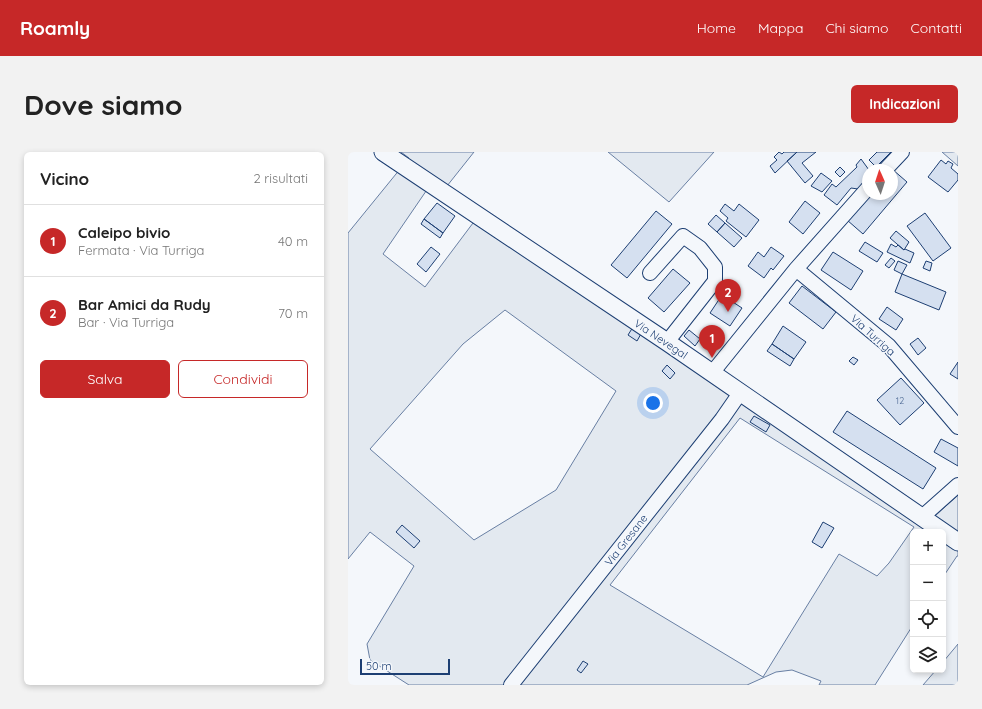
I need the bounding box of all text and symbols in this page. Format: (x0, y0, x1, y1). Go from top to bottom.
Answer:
text: Roamly (20, 16, 90, 40)
text: Home (697, 19, 736, 37)
text: Mappa (758, 19, 803, 37)
text: Chi siamo (825, 19, 889, 37)
text: Contatti (911, 19, 962, 37)
button: Indicazioni (851, 85, 958, 123)
text: Dove siamo (24, 87, 183, 122)
north arrow (862, 164, 898, 200)
text: Vicino (40, 168, 89, 189)
text: 2 risultati (254, 170, 308, 186)
text: Caleipo bivio (78, 223, 170, 242)
text: 1 (50, 233, 56, 249)
text: 40 m (278, 233, 308, 249)
text: Fermata · Via Turriga (78, 242, 204, 258)
pin: 2 (715, 279, 741, 312)
text: Bar Amici da Rudy (78, 295, 211, 314)
text: 2 (49, 305, 57, 321)
text: 70 m (278, 305, 308, 321)
street label: Via Turriga (848, 311, 898, 359)
text: Bar · Via Turriga (78, 314, 174, 330)
street label: Via Nevegal (632, 316, 690, 362)
pin: 1 (699, 325, 725, 358)
button: Salva (40, 360, 170, 398)
button: Condividi (178, 360, 308, 398)
your location (643, 393, 663, 413)
house number: 12 (896, 395, 904, 406)
street label: Via Gresane (601, 511, 651, 569)
map controls (910, 529, 946, 673)
button: + (910, 529, 946, 565)
button: − (910, 565, 946, 601)
button: locate (910, 601, 946, 637)
button: layers (910, 637, 946, 673)
scale bar (360, 657, 450, 676)
text: 50 m (366, 659, 392, 673)

